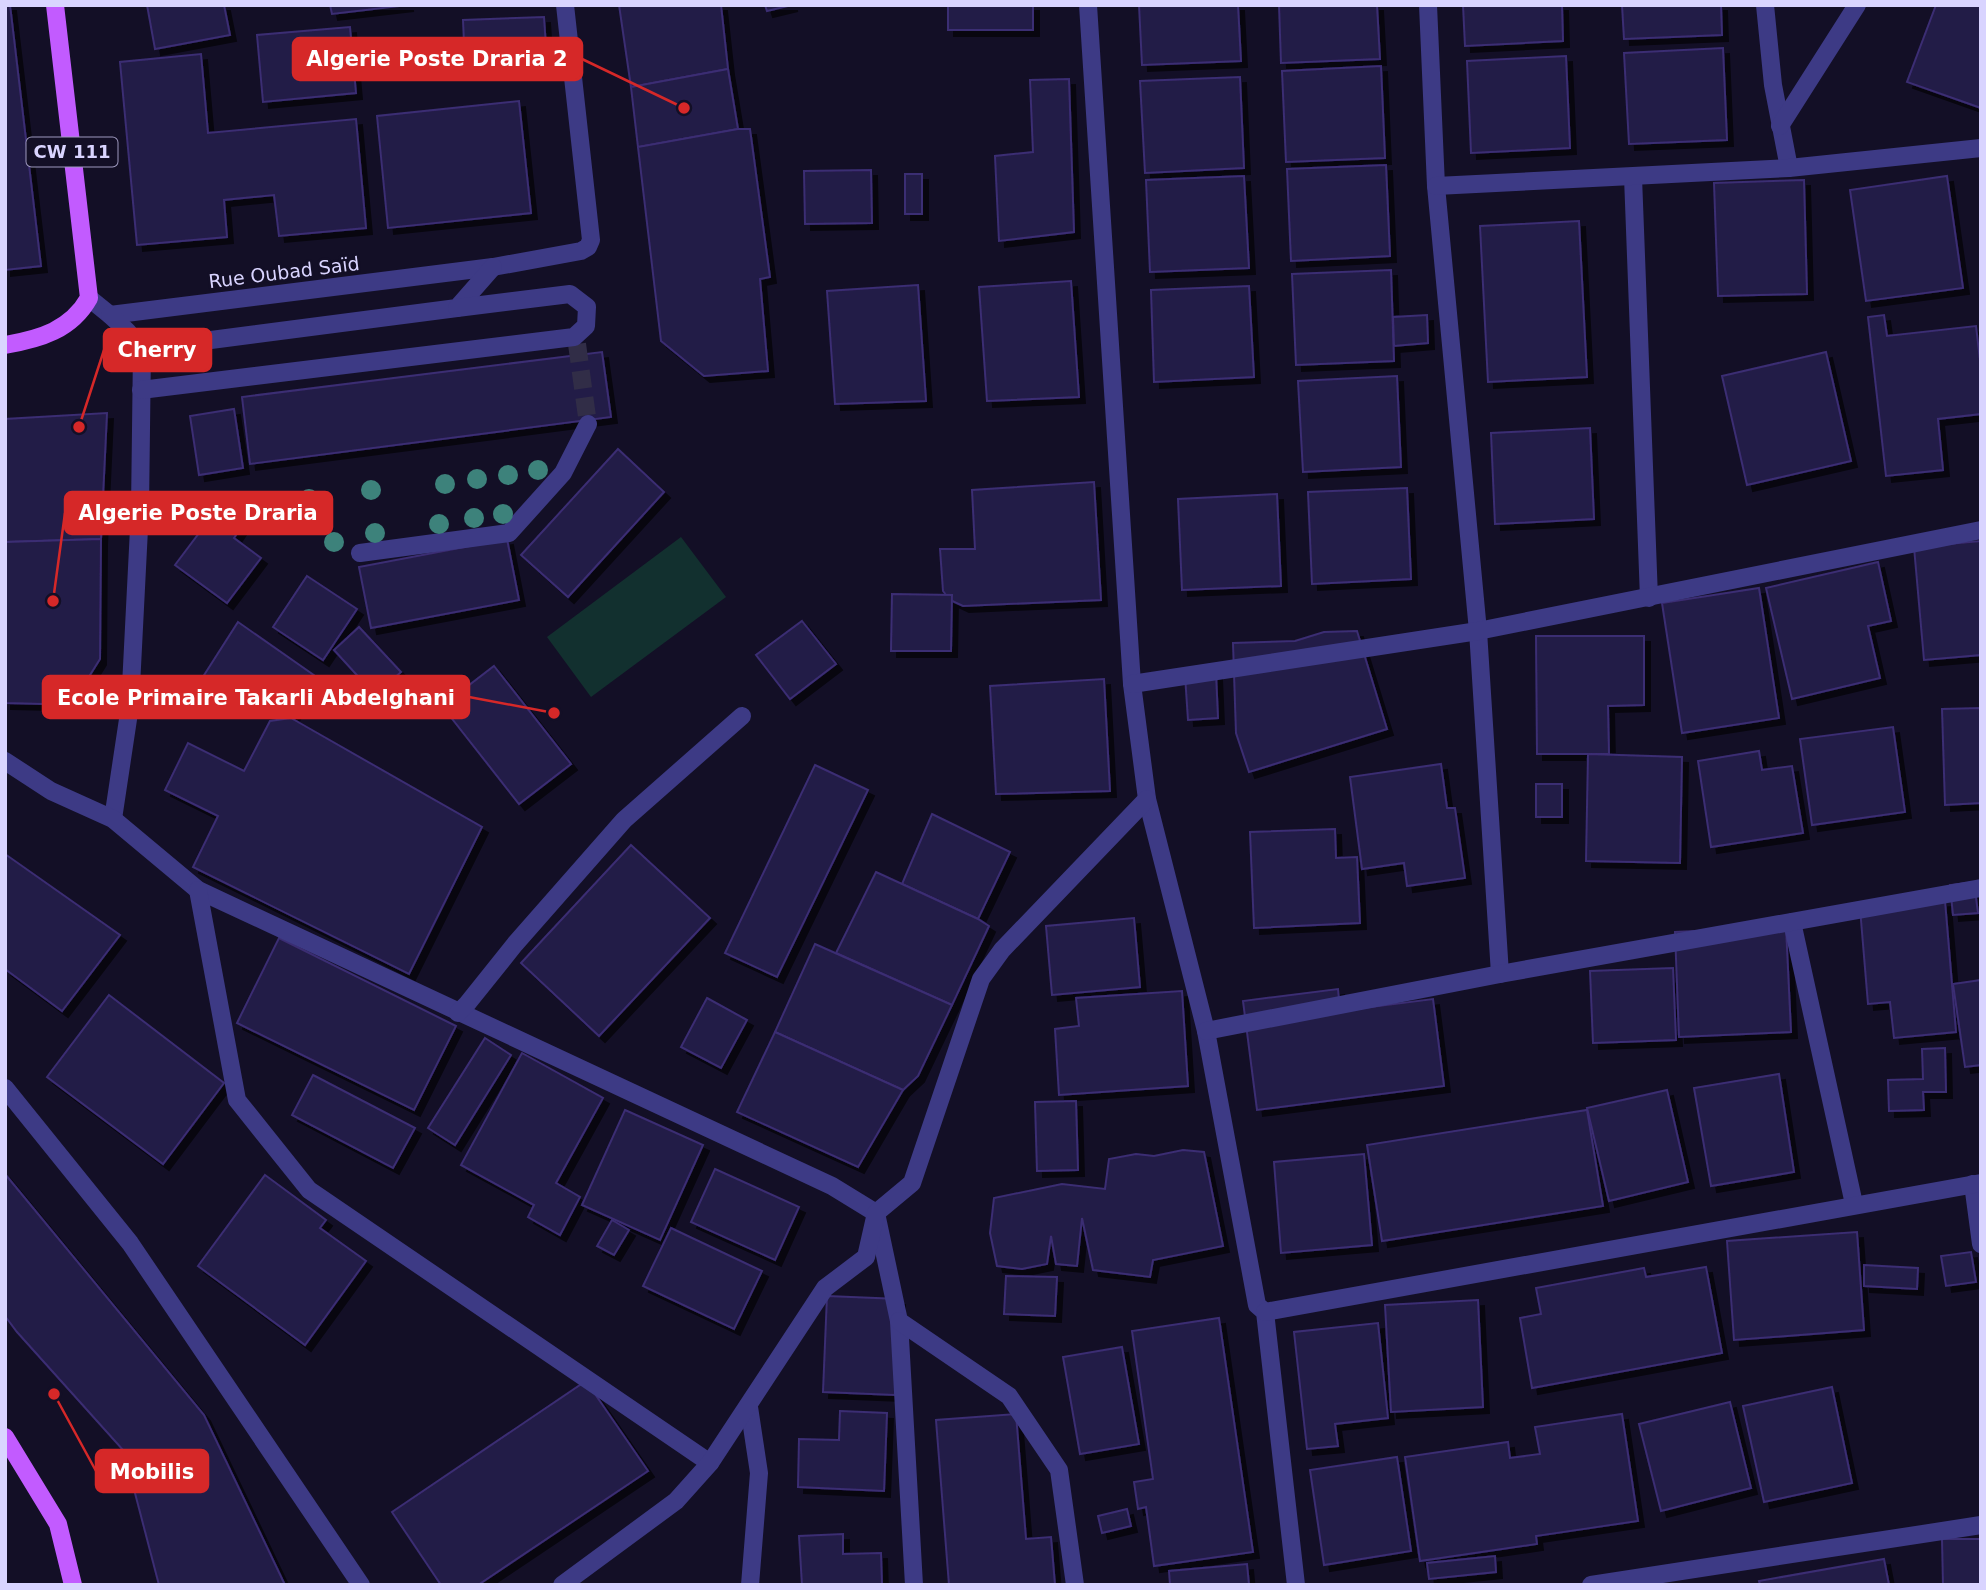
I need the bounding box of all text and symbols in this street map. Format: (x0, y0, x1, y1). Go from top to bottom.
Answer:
callout: Algerie Poste Draria 2 (293, 38, 582, 80)
text: Algerie Poste Draria 2 (306, 47, 568, 71)
road number: CW 111 (27, 138, 118, 167)
street label: Rue Oubad Saïd (207, 252, 361, 292)
callout: Cherry (104, 329, 211, 371)
text: Cherry (117, 338, 197, 362)
callout: Algerie Poste Draria (65, 492, 332, 534)
text: Algerie Poste Draria (78, 501, 318, 525)
callout: Ecole Primaire Takarli Abdelghani (43, 676, 469, 718)
text: Ecole Primaire Takarli Abdelghani (57, 686, 455, 710)
callout: Mobilis (96, 1450, 208, 1492)
text: Mobilis (110, 1460, 194, 1484)

